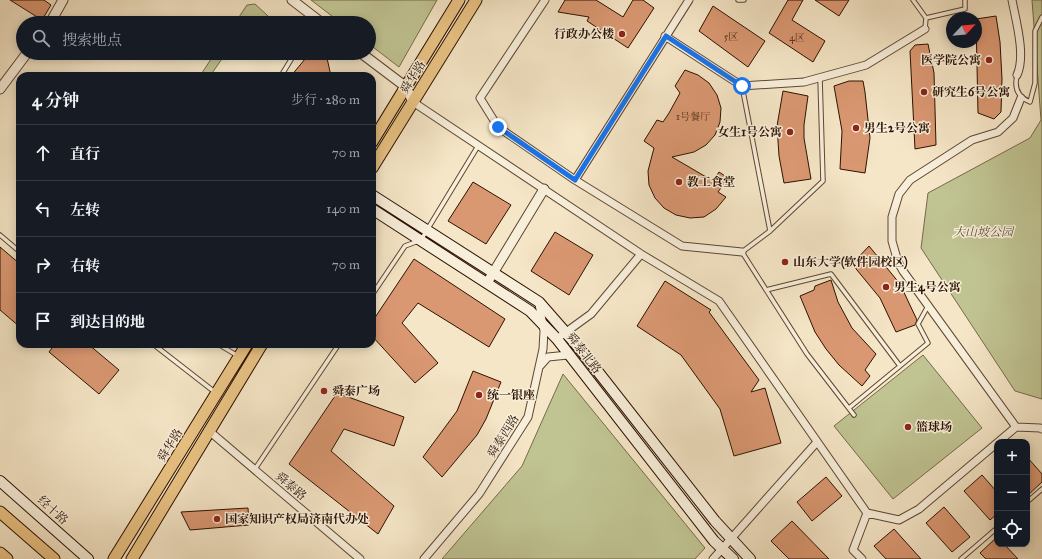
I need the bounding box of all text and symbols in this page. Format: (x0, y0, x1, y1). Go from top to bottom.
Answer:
north arrow (946, 12, 982, 48)
search box (16, 16, 376, 60)
icon: search (30, 27, 52, 49)
place label: 行政办公楼 (554, 27, 614, 41)
marker: 行政办公楼 (617, 29, 627, 39)
text: 搜索地点 (62, 31, 122, 49)
house number: 5区 (724, 31, 738, 43)
house number: 4区 (789, 32, 805, 44)
place label: 医学院公寓 (921, 53, 981, 67)
marker: 医学院公寓 (984, 55, 994, 65)
street label: 舜华路 (398, 58, 428, 96)
route start (733, 77, 751, 95)
place label: 研究生6号公寓 (932, 85, 1010, 99)
marker: 研究生6号公寓 (919, 87, 929, 97)
text: 4 分钟 (32, 90, 79, 111)
text: 步行 · 280 m (291, 92, 360, 108)
house number: 1号餐厅 (676, 111, 710, 123)
route end (489, 118, 507, 136)
place label: 男生2号公寓 (864, 121, 930, 135)
marker: 男生2号公寓 (851, 123, 861, 133)
place label: 女生1号公寓 (717, 125, 782, 139)
marker: 女生1号公寓 (785, 127, 795, 137)
icon: ahead (32, 142, 54, 164)
text: 直行 (70, 145, 100, 163)
text: 70 m (332, 145, 360, 161)
place label: 教工食堂 (687, 175, 735, 189)
marker: 教工食堂 (674, 177, 684, 187)
icon: left (32, 198, 54, 220)
text: 左转 (70, 201, 100, 219)
text: 140 m (326, 201, 360, 217)
park label: 大山坡公园 (953, 225, 1015, 239)
icon: right (32, 254, 54, 276)
place label: 山东大学(软件园校区) (793, 255, 908, 270)
text: 右转 (70, 257, 100, 275)
text: 70 m (332, 257, 360, 273)
marker: 山东大学(软件园校区) (780, 257, 790, 267)
place label: 男生4号公寓 (894, 280, 961, 295)
marker: 男生4号公寓 (881, 282, 891, 292)
icon: arrive (32, 310, 54, 332)
text: 到达目的地 (70, 313, 145, 331)
street label: 舜泰北路 (564, 330, 604, 376)
place label: 舜泰广场 (332, 384, 380, 398)
marker: 舜泰广场 (319, 386, 329, 396)
place label: 统一银座 (487, 388, 535, 402)
marker: 统一银座 (474, 390, 484, 400)
street label: 舜泰西路 (484, 412, 522, 460)
place label: 篮球场 (916, 420, 952, 434)
marker: 篮球场 (903, 422, 913, 432)
street label: 舜华路 (155, 426, 185, 464)
map controls (994, 439, 1030, 547)
button: + (994, 439, 1030, 475)
street label: 舜泰路 (273, 469, 309, 503)
button: − (994, 475, 1030, 511)
street label: 经十路 (35, 493, 71, 527)
button: locate (994, 511, 1030, 547)
place label: 国家知识产权局济南代办处 (225, 512, 369, 526)
marker: 国家知识产权局济南代办处 (212, 514, 222, 524)

